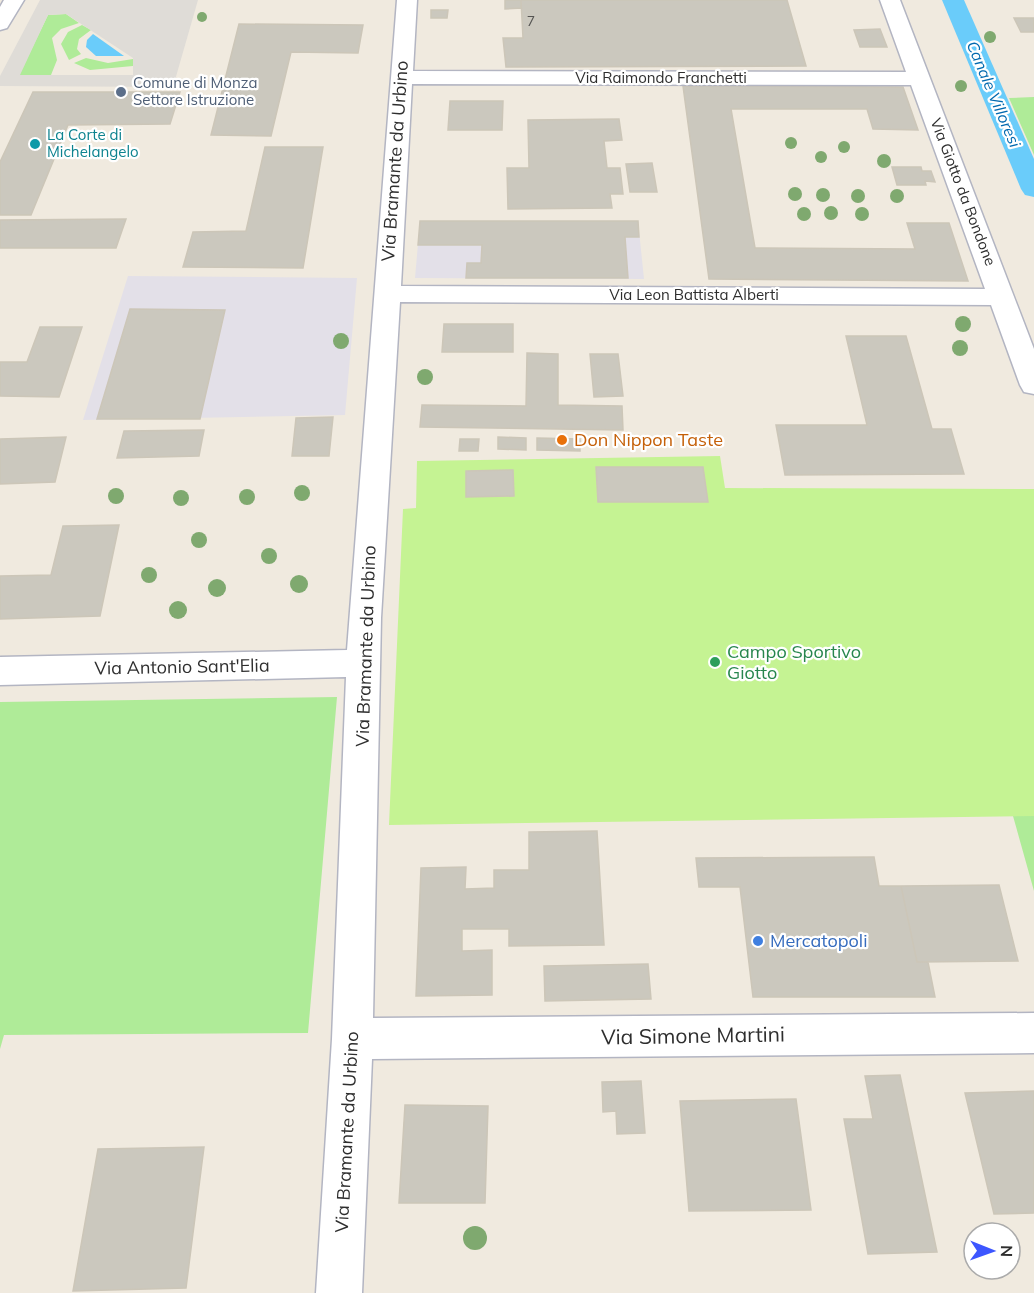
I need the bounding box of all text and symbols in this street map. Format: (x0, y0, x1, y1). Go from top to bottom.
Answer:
house number: 7 (527, 12, 535, 30)
water label: Canale Villoresi (963, 38, 1026, 150)
street label: Via Bramante da Urbino (376, 60, 413, 262)
street label: Via Raimondo Franchetti (575, 68, 747, 87)
place label: Comune di Monza Settore Istruzione (133, 73, 257, 109)
marker: Comune di Monza Settore Istruzione (114, 85, 128, 99)
street label: Via Giotto da Bondone (927, 115, 1000, 268)
place label: La Corte di Michelangelo (47, 125, 139, 161)
marker: La Corte di Michelangelo (28, 137, 42, 151)
street label: Via Leon Battista Alberti (609, 285, 779, 304)
place label: Don Nippon Taste (574, 428, 723, 451)
marker: Don Nippon Taste (555, 433, 569, 447)
street label: Via Bramante da Urbino (350, 545, 381, 747)
place label: Campo Sportivo Giotto (727, 640, 861, 684)
street label: Via Antonio Sant'Elia (94, 653, 270, 680)
marker: Campo Sportivo Giotto (708, 655, 722, 669)
place label: Mercatopoli (770, 929, 867, 952)
marker: Mercatopoli (751, 934, 765, 948)
street label: Via Simone Martini (601, 1020, 785, 1050)
street label: Via Bramante da Urbino (330, 1031, 363, 1233)
north arrow (962, 1221, 1022, 1281)
text: N (997, 1245, 1017, 1257)

